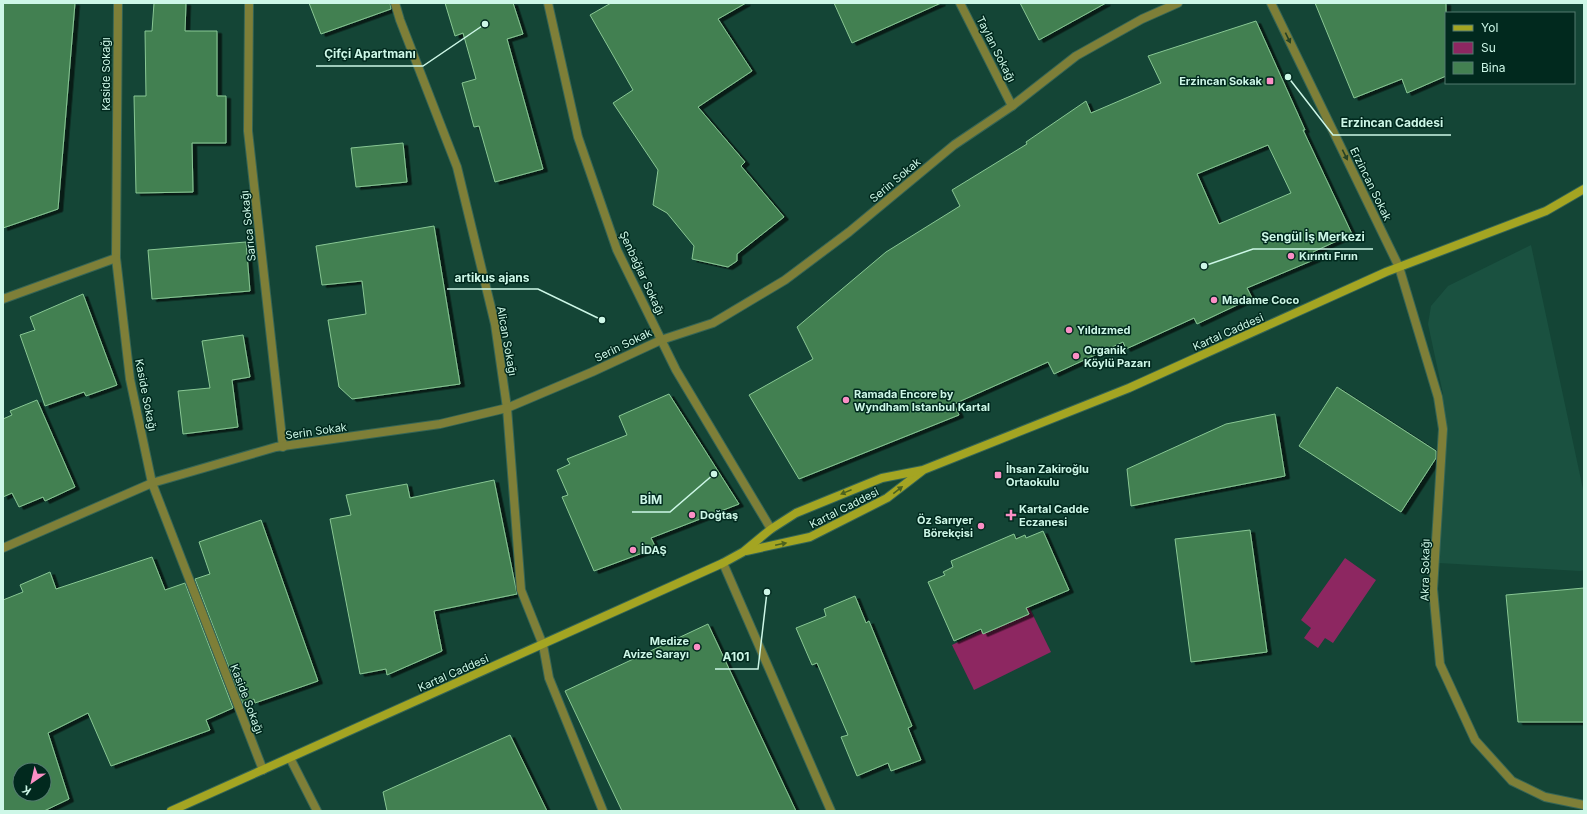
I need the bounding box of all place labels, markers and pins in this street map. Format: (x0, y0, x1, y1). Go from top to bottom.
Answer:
callout: Çifçi Apartmanı (316, 42, 423, 66)
place label: Erzi̇ncan Sokak (1179, 74, 1263, 88)
marker: Erzi̇ncan Sokak (1265, 76, 1275, 86)
callout: Erzincan Caddesi (1333, 111, 1451, 135)
callout: Şengül İş Merkezi (1253, 225, 1373, 249)
place label: Kırıntı Fırın (1299, 249, 1358, 263)
marker: Kırıntı Fırın (1286, 251, 1296, 261)
callout: artikus ajans (447, 265, 538, 289)
place label: Madame Coco (1222, 293, 1300, 307)
marker: Madame Coco (1209, 295, 1219, 305)
place label: Yıldızmed (1077, 323, 1131, 337)
marker: Yıldızmed (1064, 325, 1074, 335)
place label: Organik Köylü Pazarı (1084, 343, 1151, 370)
marker: Organik Köylü Pazarı (1071, 351, 1081, 361)
place label: Ramada Encore by Wyndham Istanbul Kartal (854, 387, 990, 414)
marker: Ramada Encore by Wyndham Istanbul Kartal (841, 395, 851, 405)
place label: İhsan Zakiroğlu Ortaokulu (1006, 462, 1089, 489)
marker: İhsan Zakiroğlu Ortaokulu (993, 470, 1003, 480)
callout: BİM (632, 488, 670, 512)
place label: Kartal Cadde Eczanesi (1019, 502, 1089, 529)
place label: Doğtaş (700, 508, 738, 522)
marker: Doğtaş (687, 510, 697, 520)
marker: Kartal Cadde Eczanesi (1006, 510, 1016, 520)
place label: Öz Sarıyer Börekçisi (917, 513, 974, 540)
marker: Öz Sarıyer Börekçisi (976, 521, 986, 531)
place label: İDAŞ (641, 543, 667, 557)
marker: İDAŞ (628, 545, 638, 555)
place label: Medize Avize Sarayı (623, 634, 689, 661)
marker: Medize Avize Sarayı (692, 642, 702, 652)
callout: A101 (715, 645, 758, 669)

